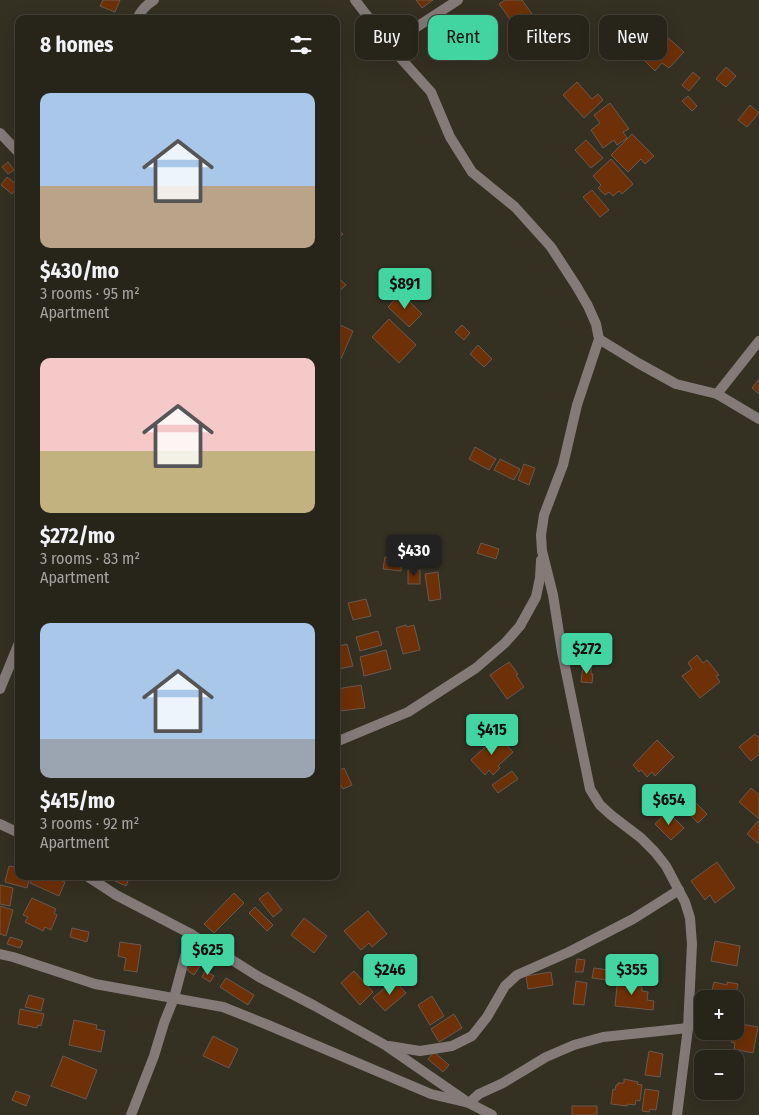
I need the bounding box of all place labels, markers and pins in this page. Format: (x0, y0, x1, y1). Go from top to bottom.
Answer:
pin: $891 (375, 268, 435, 310)
pin: $430 (384, 534, 444, 577)
pin: $272 (557, 632, 617, 675)
pin: $415 (462, 714, 522, 756)
pin: $654 (639, 784, 699, 826)
pin: $625 (178, 934, 238, 976)
pin: $246 (360, 954, 420, 996)
pin: $355 (602, 954, 662, 996)

